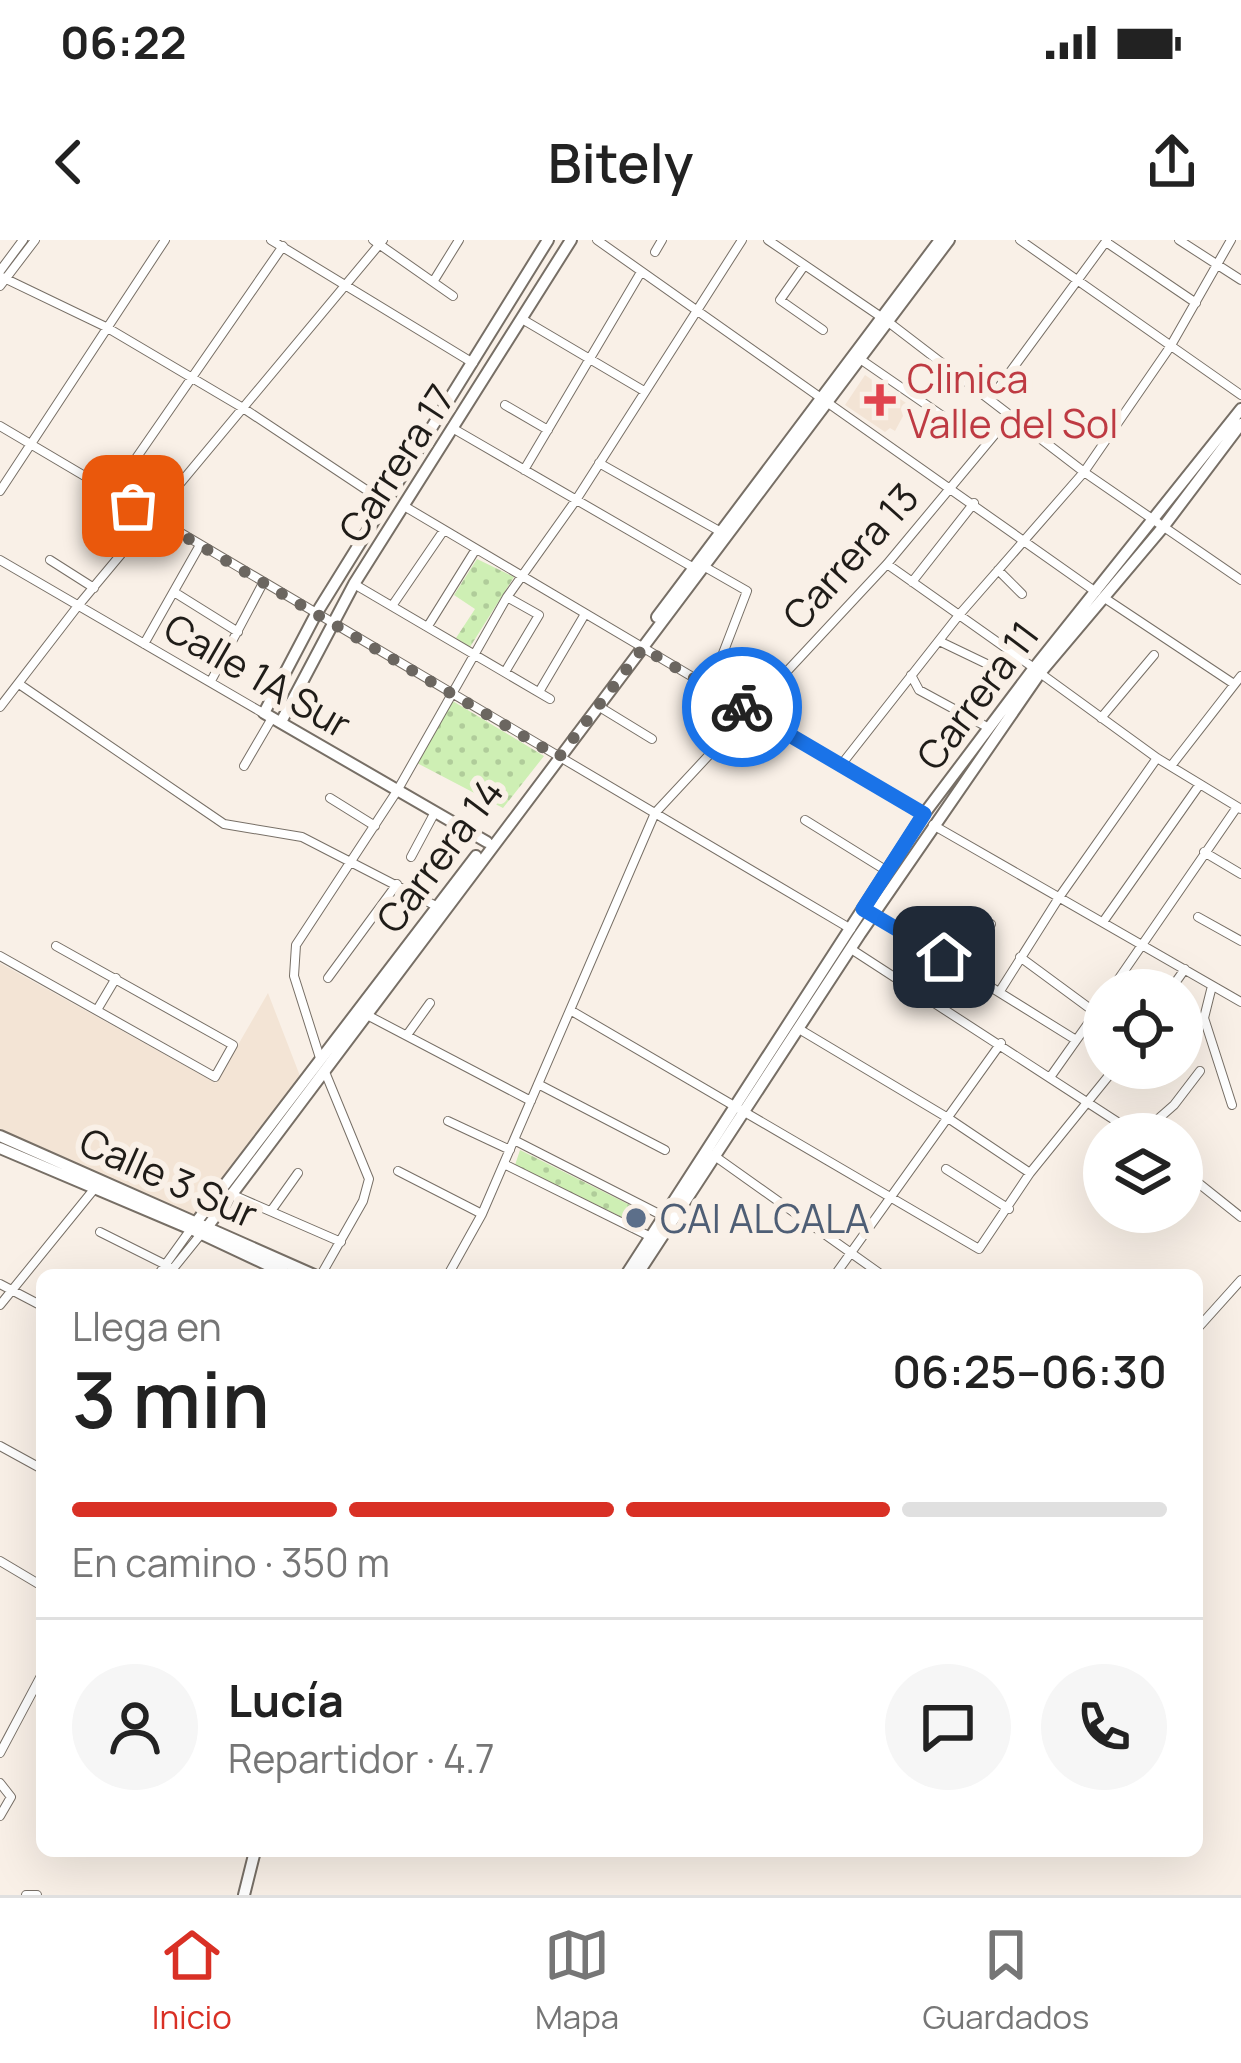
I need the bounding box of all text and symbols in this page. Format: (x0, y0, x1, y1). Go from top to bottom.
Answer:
text: 06:22 (60, 11, 187, 73)
text: Bitely (548, 125, 693, 199)
icon: back (36, 129, 102, 195)
icon: share (1139, 129, 1205, 195)
place label: Clinica Valle del Sol (907, 351, 1118, 450)
street label: Carrera 17 (325, 374, 467, 552)
marker: Clinica Valle del Sol (864, 384, 896, 416)
pin (82, 455, 184, 557)
street label: Carrera 13 (770, 471, 930, 641)
icon: bag (100, 473, 166, 539)
street label: Calle 1A Sur (155, 600, 361, 750)
street label: Carrera 11 (903, 610, 1051, 780)
courier (682, 647, 802, 767)
icon: bike (709, 674, 775, 740)
street label: Carrera 14 (363, 766, 515, 944)
pin (893, 906, 995, 1008)
icon: home (911, 924, 977, 990)
map controls (1083, 969, 1203, 1233)
button: locate (1083, 969, 1203, 1089)
button: layers (1083, 1113, 1203, 1233)
street label: Calle 3 Sur (72, 1114, 266, 1240)
place label: CAI ALCALA (660, 1191, 870, 1245)
marker: CAI ALCALA (623, 1205, 649, 1231)
text: Llega en (72, 1299, 222, 1353)
text: 06:25–06:30 (892, 1340, 1167, 1402)
text: 3 min (72, 1345, 270, 1451)
text: En camino · 350 m (72, 1535, 390, 1589)
button: person (72, 1664, 198, 1790)
button: chat (885, 1664, 1011, 1790)
button: phone (1041, 1664, 1167, 1790)
text: Lucía (228, 1669, 344, 1731)
text: Repartidor · 4.7 (228, 1731, 495, 1785)
tab: Inicio (152, 1922, 232, 2039)
tab: Mapa (535, 1922, 619, 2039)
tab: Guardados (922, 1922, 1089, 2039)

